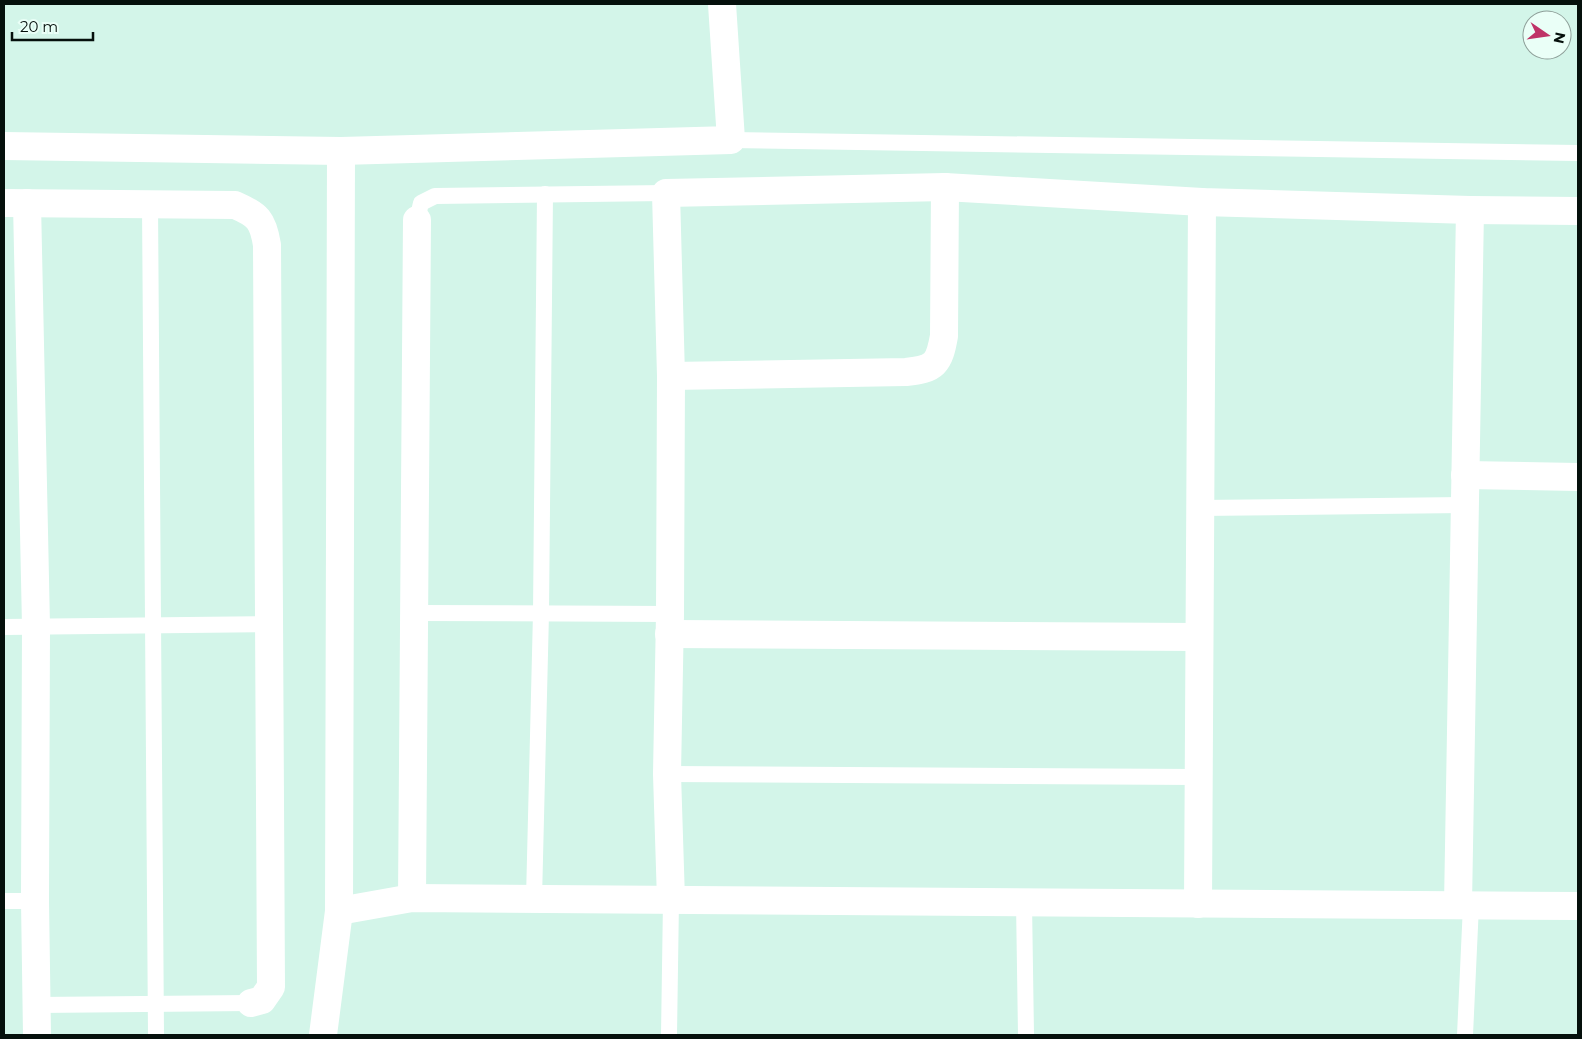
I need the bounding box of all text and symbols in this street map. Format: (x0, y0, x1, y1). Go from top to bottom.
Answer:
scale bar (12, 10, 94, 42)
north arrow (1522, 10, 1572, 60)
text: 20 m (20, 17, 58, 36)
text: N (1550, 30, 1570, 45)

